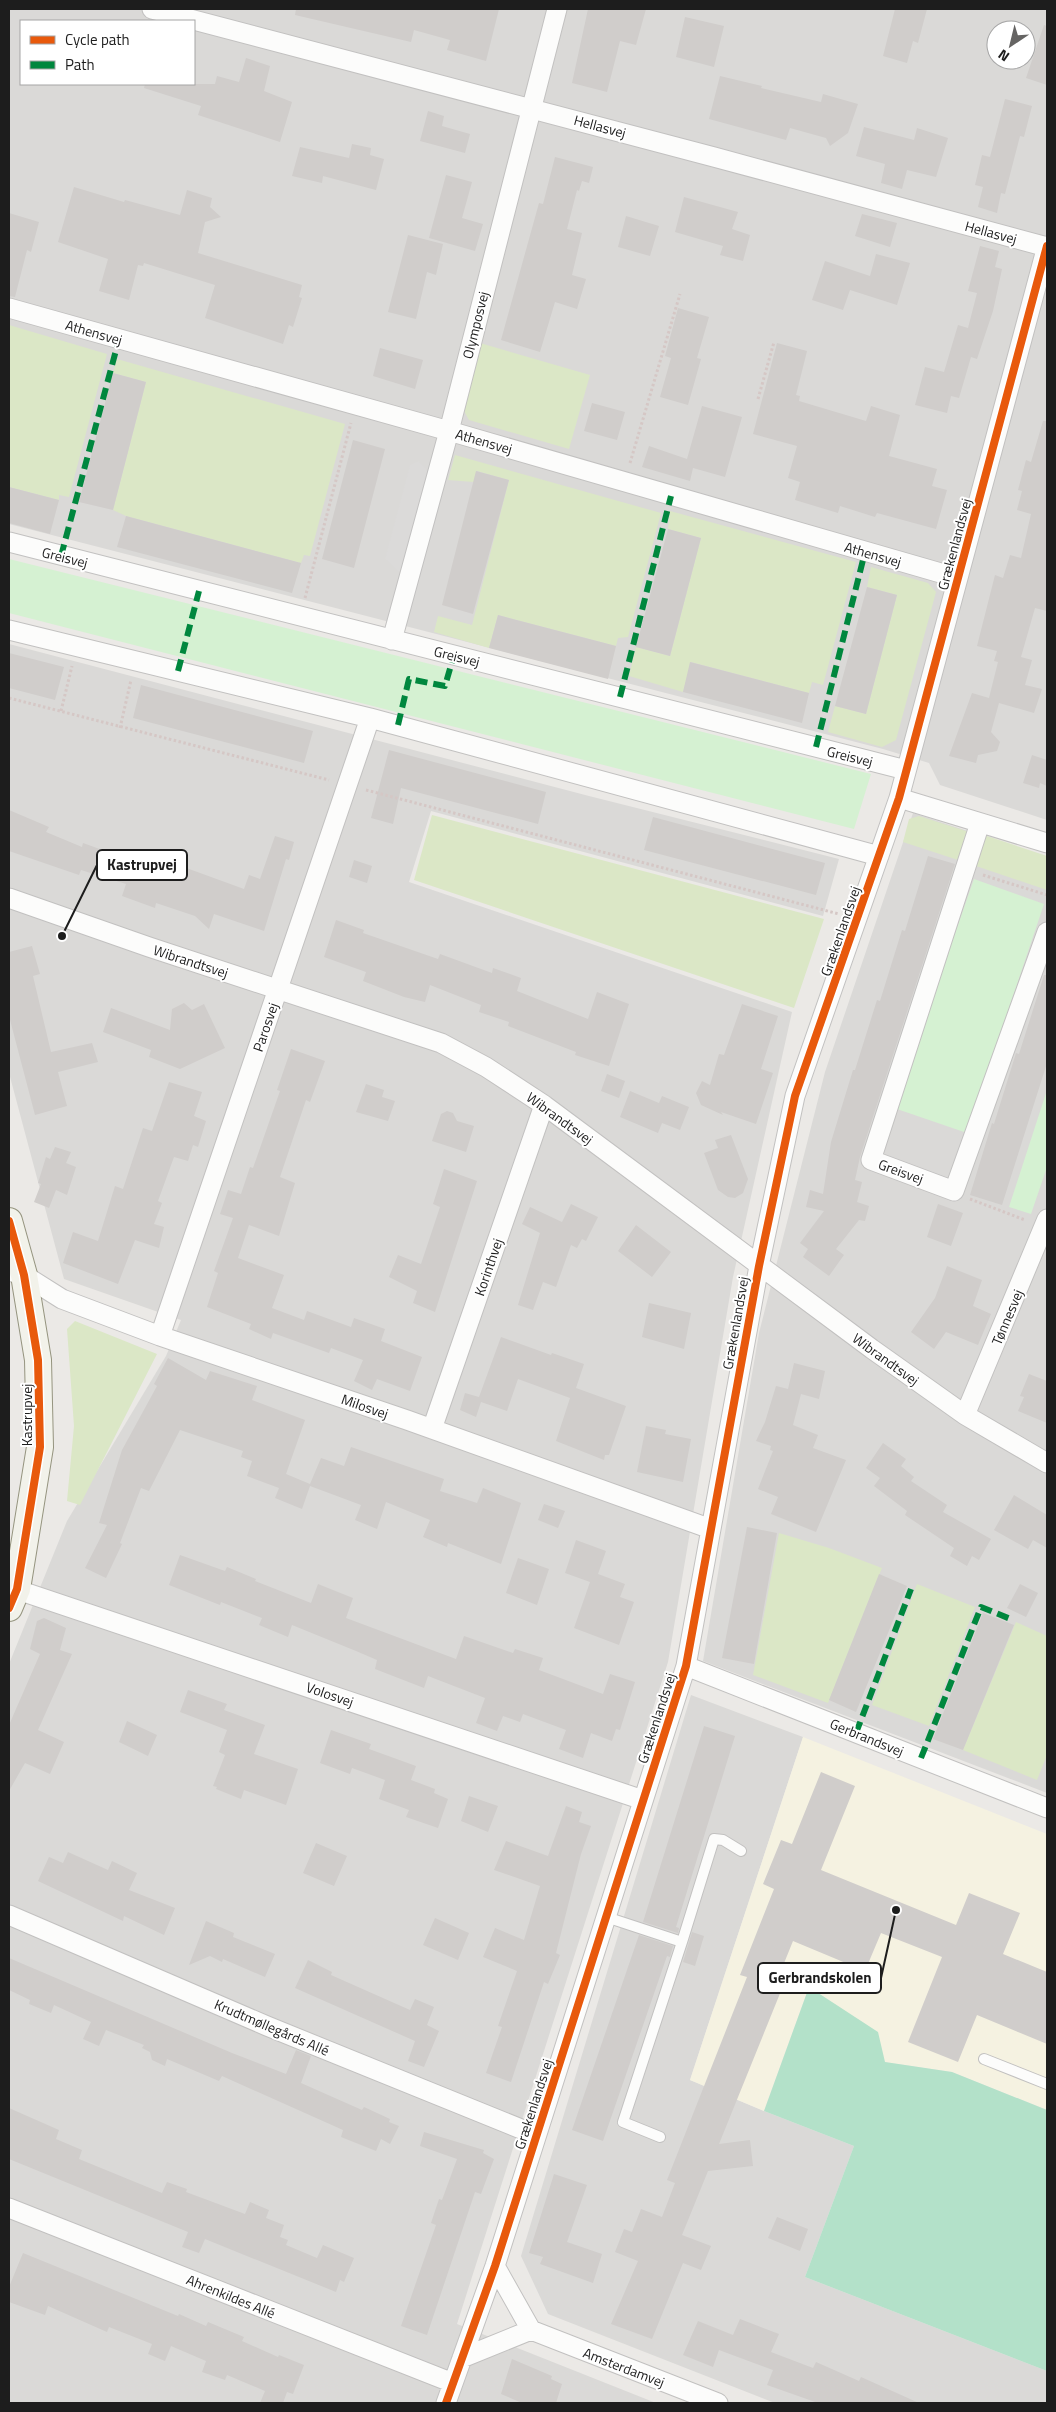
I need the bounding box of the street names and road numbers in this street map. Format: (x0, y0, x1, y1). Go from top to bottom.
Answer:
street label: Hellasvej (572, 109, 628, 143)
street label: Hellasvej (963, 215, 1019, 249)
street label: Olymposvej (456, 289, 494, 361)
street label: Athensvej (63, 314, 125, 350)
street label: Athensvej (453, 423, 515, 459)
street label: Grækenlandsvej (932, 496, 976, 592)
street label: Athensvej (842, 536, 904, 572)
street label: Greisvej (40, 541, 90, 573)
street label: Greisvej (432, 640, 482, 672)
street label: Greisvej (825, 740, 875, 772)
street label: Grækenlandsvej (815, 883, 865, 979)
street label: Wibrandtsvej (151, 939, 231, 983)
street label: Parosvej (247, 1000, 283, 1054)
street label: Wibrandtsvej (522, 1087, 598, 1149)
street label: Greisvej (876, 1153, 926, 1189)
street label: Korinthvej (468, 1235, 508, 1299)
street label: Grækenlandsvej (716, 1275, 754, 1371)
street label: Tønnesvej (986, 1286, 1028, 1348)
street label: Wibrandtsvej (848, 1328, 924, 1390)
street label: Kastrupvej (16, 1384, 37, 1446)
street label: Milosvej (339, 1388, 391, 1424)
street label: Grækenlandsvej (631, 1670, 681, 1766)
street label: Volosvej (303, 1676, 357, 1712)
street label: Gerbrandsvej (827, 1713, 907, 1761)
street label: Krudtmøllegårds Allé (211, 1993, 333, 2061)
street label: Grækenlandsvej (508, 2056, 558, 2152)
street label: Ahrenkildes Allé (183, 2269, 279, 2323)
street label: Amsterdamvej (580, 2342, 668, 2392)

